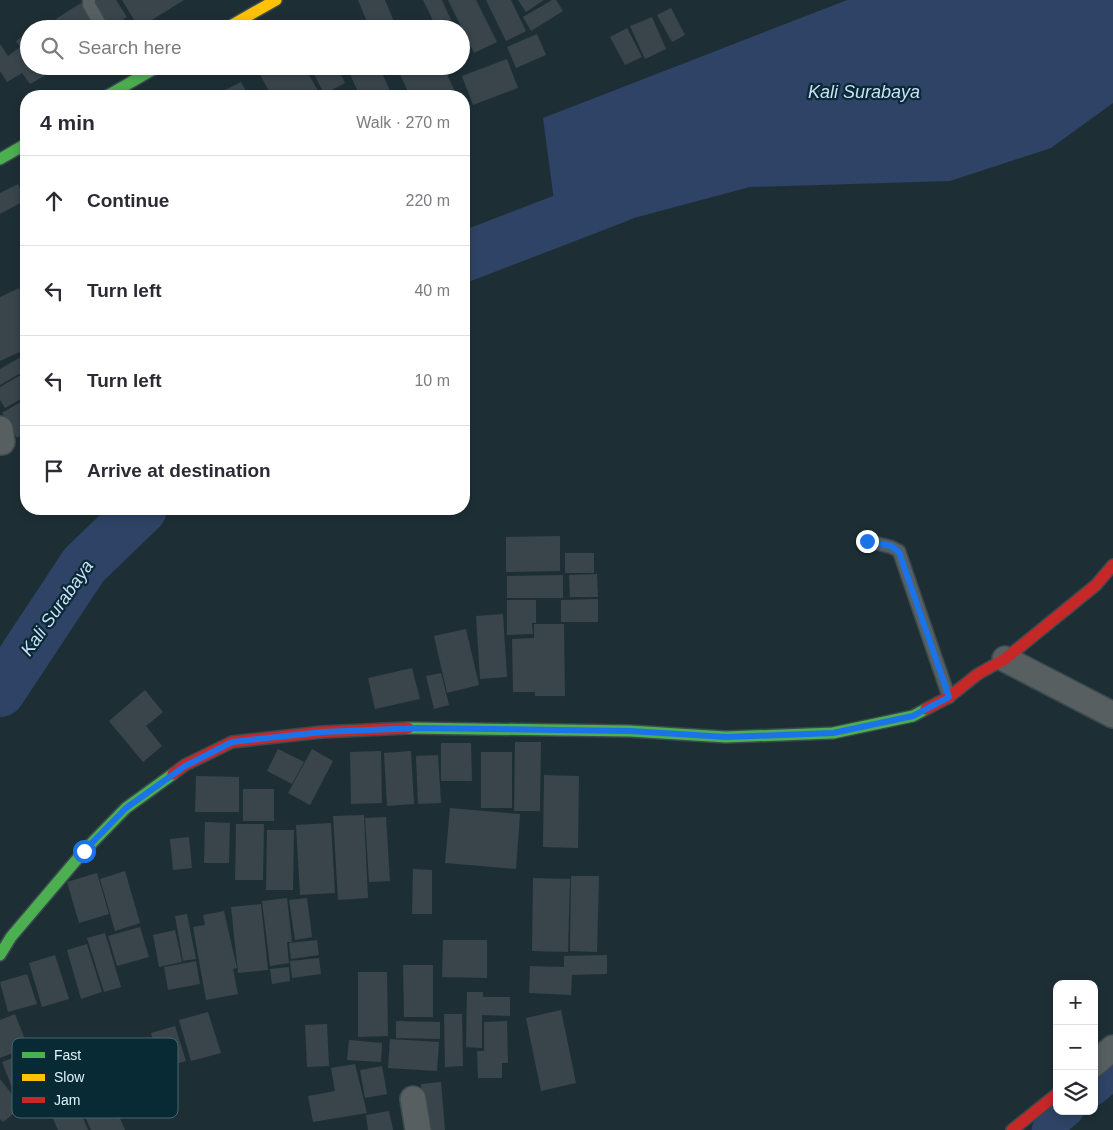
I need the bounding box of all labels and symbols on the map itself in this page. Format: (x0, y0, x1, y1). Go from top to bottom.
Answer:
water label: Kali Surabaya (808, 82, 920, 102)
route end (856, 530, 879, 553)
water label: Kali Surabaya (17, 556, 97, 660)
route start (73, 840, 96, 863)
legend (12, 1038, 178, 1118)
text: Fast (54, 1047, 81, 1063)
text: Slow (54, 1069, 85, 1085)
text: Jam (54, 1092, 80, 1108)

